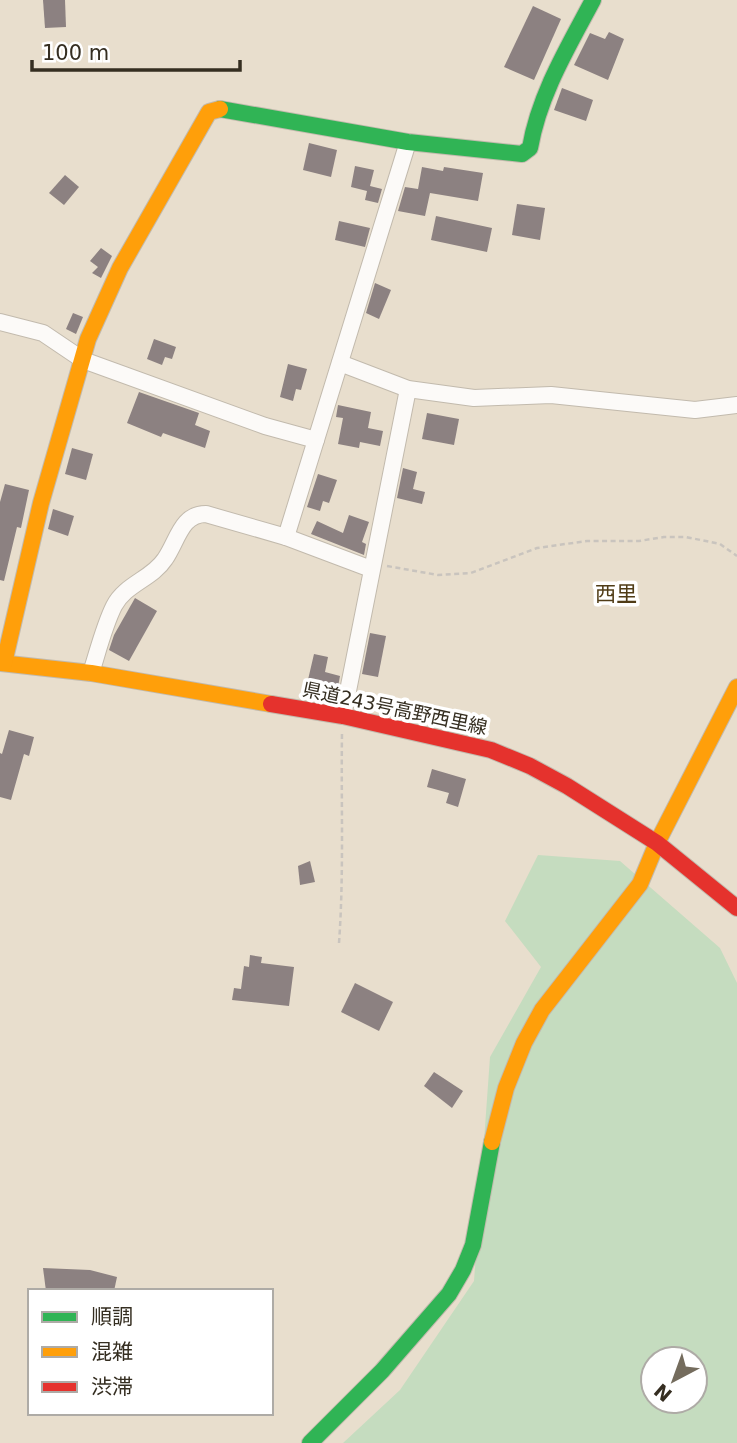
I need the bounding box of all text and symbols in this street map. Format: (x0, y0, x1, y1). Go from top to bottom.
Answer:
scale bar (32, 28, 240, 72)
text: 100 m (42, 41, 109, 65)
district label: 西里 (595, 582, 637, 606)
street label: 県道243号高野西里線 (301, 678, 489, 738)
legend (28, 1289, 273, 1415)
text: 順調 (91, 1305, 133, 1329)
text: 混雑 (91, 1340, 133, 1364)
north arrow (639, 1345, 709, 1415)
text: 渋滞 (91, 1375, 133, 1399)
text: N (650, 1379, 676, 1406)

